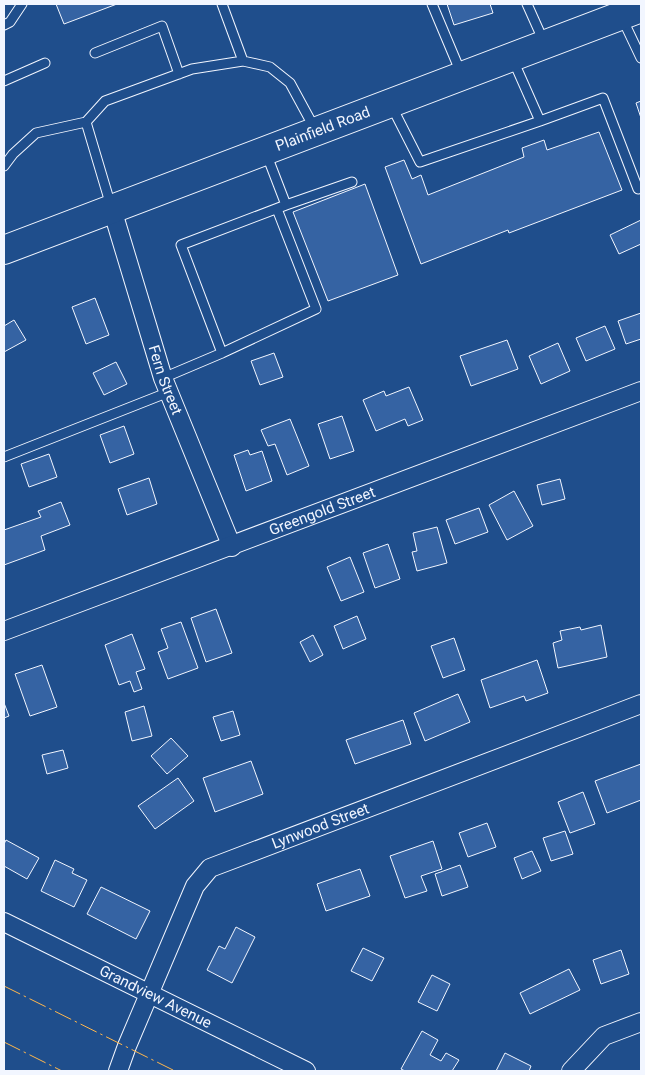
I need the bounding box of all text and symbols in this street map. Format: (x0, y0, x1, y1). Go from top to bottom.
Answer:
street label: Plainfield Road (273, 103, 373, 155)
street label: Fern Street (145, 343, 186, 417)
street label: Greengold Street (267, 483, 378, 539)
street label: Lynwood Street (269, 799, 372, 853)
street label: Grandview Avenue (96, 961, 215, 1032)

